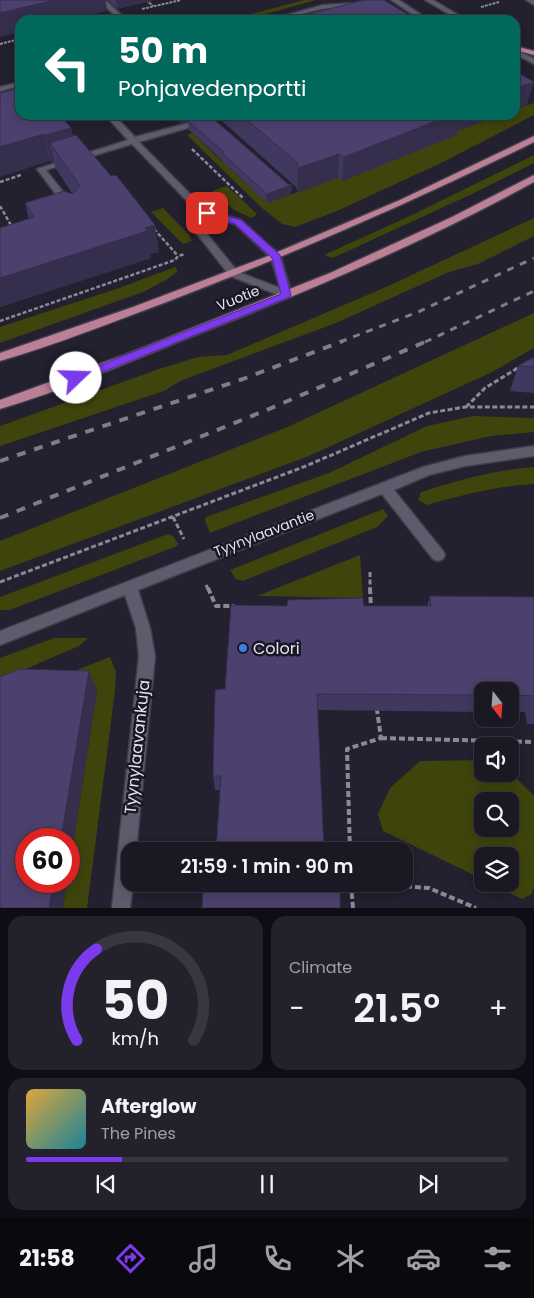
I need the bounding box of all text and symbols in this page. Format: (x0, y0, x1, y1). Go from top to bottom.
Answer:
text: 50 m (118, 26, 208, 75)
icon: left (35, 35, 100, 100)
text: Pohjavedenportti (118, 73, 306, 104)
pin (186, 192, 228, 234)
icon: arrive (193, 199, 221, 227)
street label: Vuotie (214, 280, 263, 316)
position arrow (49, 351, 101, 403)
street label: Tyynylaavantie (211, 505, 317, 561)
place label: Colori (253, 637, 300, 660)
marker: Colori (237, 642, 249, 654)
street label: Tyynylaavankuja (119, 679, 155, 815)
north arrow (474, 682, 519, 728)
map controls (474, 682, 519, 892)
button: sound (474, 737, 519, 782)
button: search (474, 792, 519, 837)
speed limit sign: 60 (15, 828, 80, 893)
button: layers (474, 847, 519, 892)
text: 21:59 · 1 min · 90 m (180, 853, 354, 880)
text: Climate (289, 956, 352, 979)
text: 50 (102, 964, 169, 1037)
text: 21.5° (353, 982, 440, 1035)
text: − (289, 989, 304, 1028)
text: + (489, 989, 508, 1028)
text: km/h (112, 1026, 159, 1051)
text: Afterglow (101, 1093, 196, 1120)
text: The Pines (101, 1122, 176, 1145)
icon: previous (92, 1170, 120, 1198)
icon: pause (253, 1170, 281, 1198)
icon: next (414, 1170, 442, 1198)
icon: directions (113, 1241, 148, 1276)
icon: music (186, 1241, 221, 1276)
icon: phone (260, 1241, 295, 1276)
icon: climate (333, 1241, 368, 1276)
icon: car (406, 1241, 441, 1276)
icon: filters (480, 1241, 515, 1276)
text: 21:58 (19, 1243, 75, 1274)

